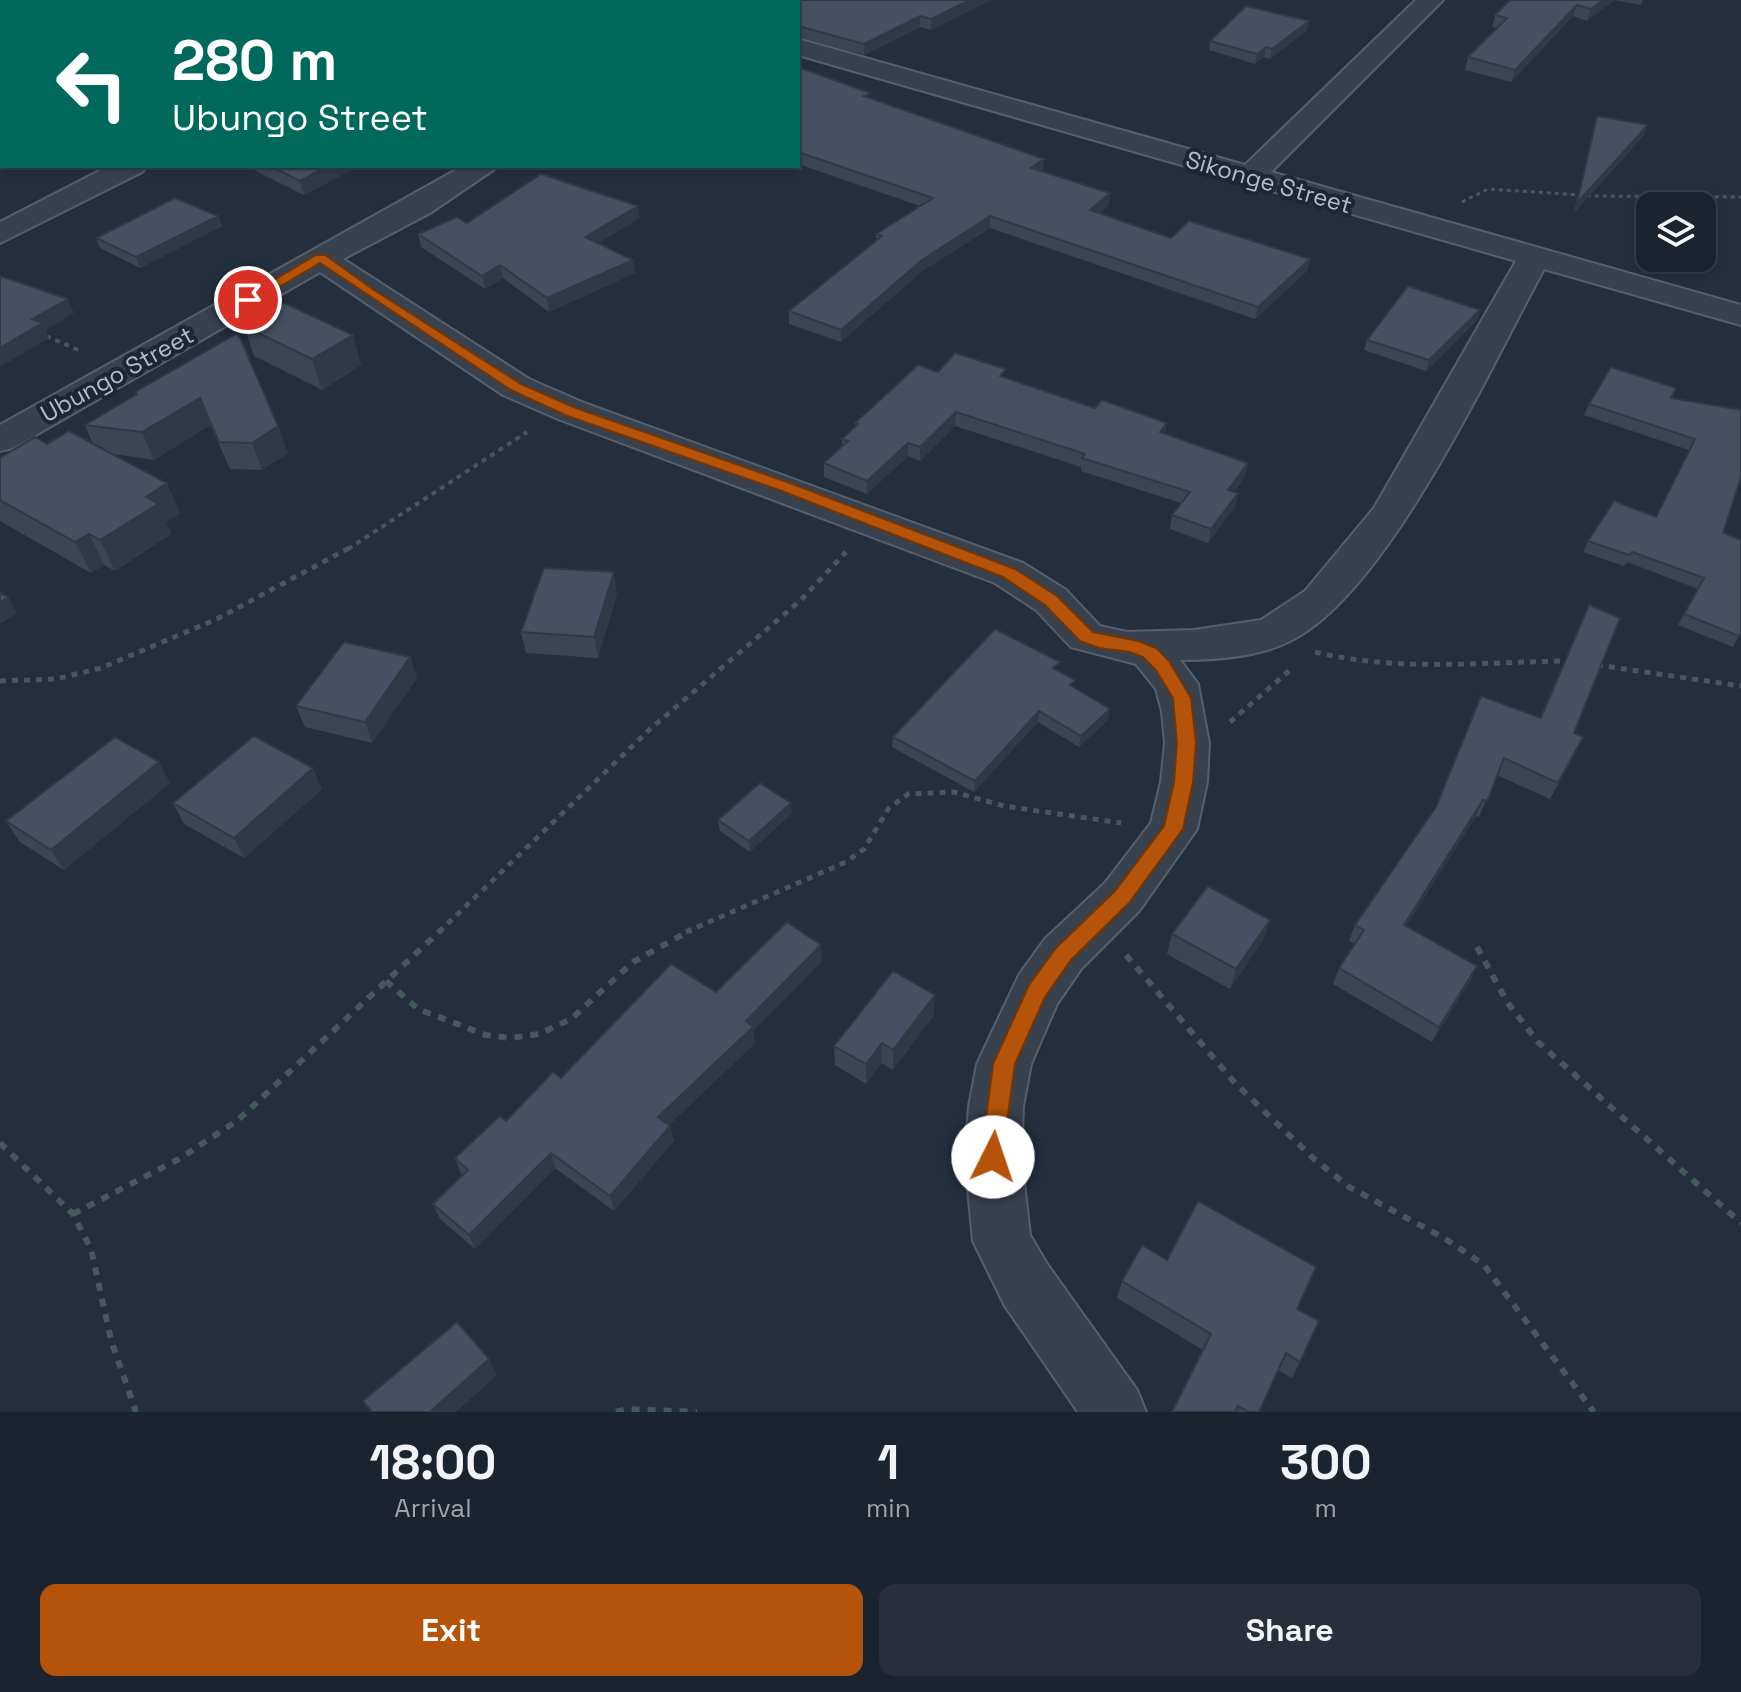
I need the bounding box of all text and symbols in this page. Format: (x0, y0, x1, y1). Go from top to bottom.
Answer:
text: 280 m (172, 25, 337, 96)
icon: left (40, 32, 144, 136)
text: Ubungo Street (172, 95, 428, 141)
street label: Sikonge Street (1182, 143, 1356, 221)
map controls (1636, 192, 1716, 272)
button: layers (1636, 192, 1716, 272)
pin (214, 266, 282, 334)
icon: arrive (226, 278, 270, 322)
street label: Ubungo Street (35, 319, 199, 429)
position arrow (951, 1115, 1035, 1199)
text: 18:00 (369, 1432, 496, 1493)
text: 1 (877, 1432, 899, 1493)
text: 300 (1280, 1432, 1372, 1493)
text: Arrival (394, 1491, 472, 1525)
text: min (866, 1491, 911, 1525)
text: m (1315, 1491, 1337, 1525)
button: Exit (40, 1584, 863, 1676)
button: Share (879, 1584, 1701, 1676)

